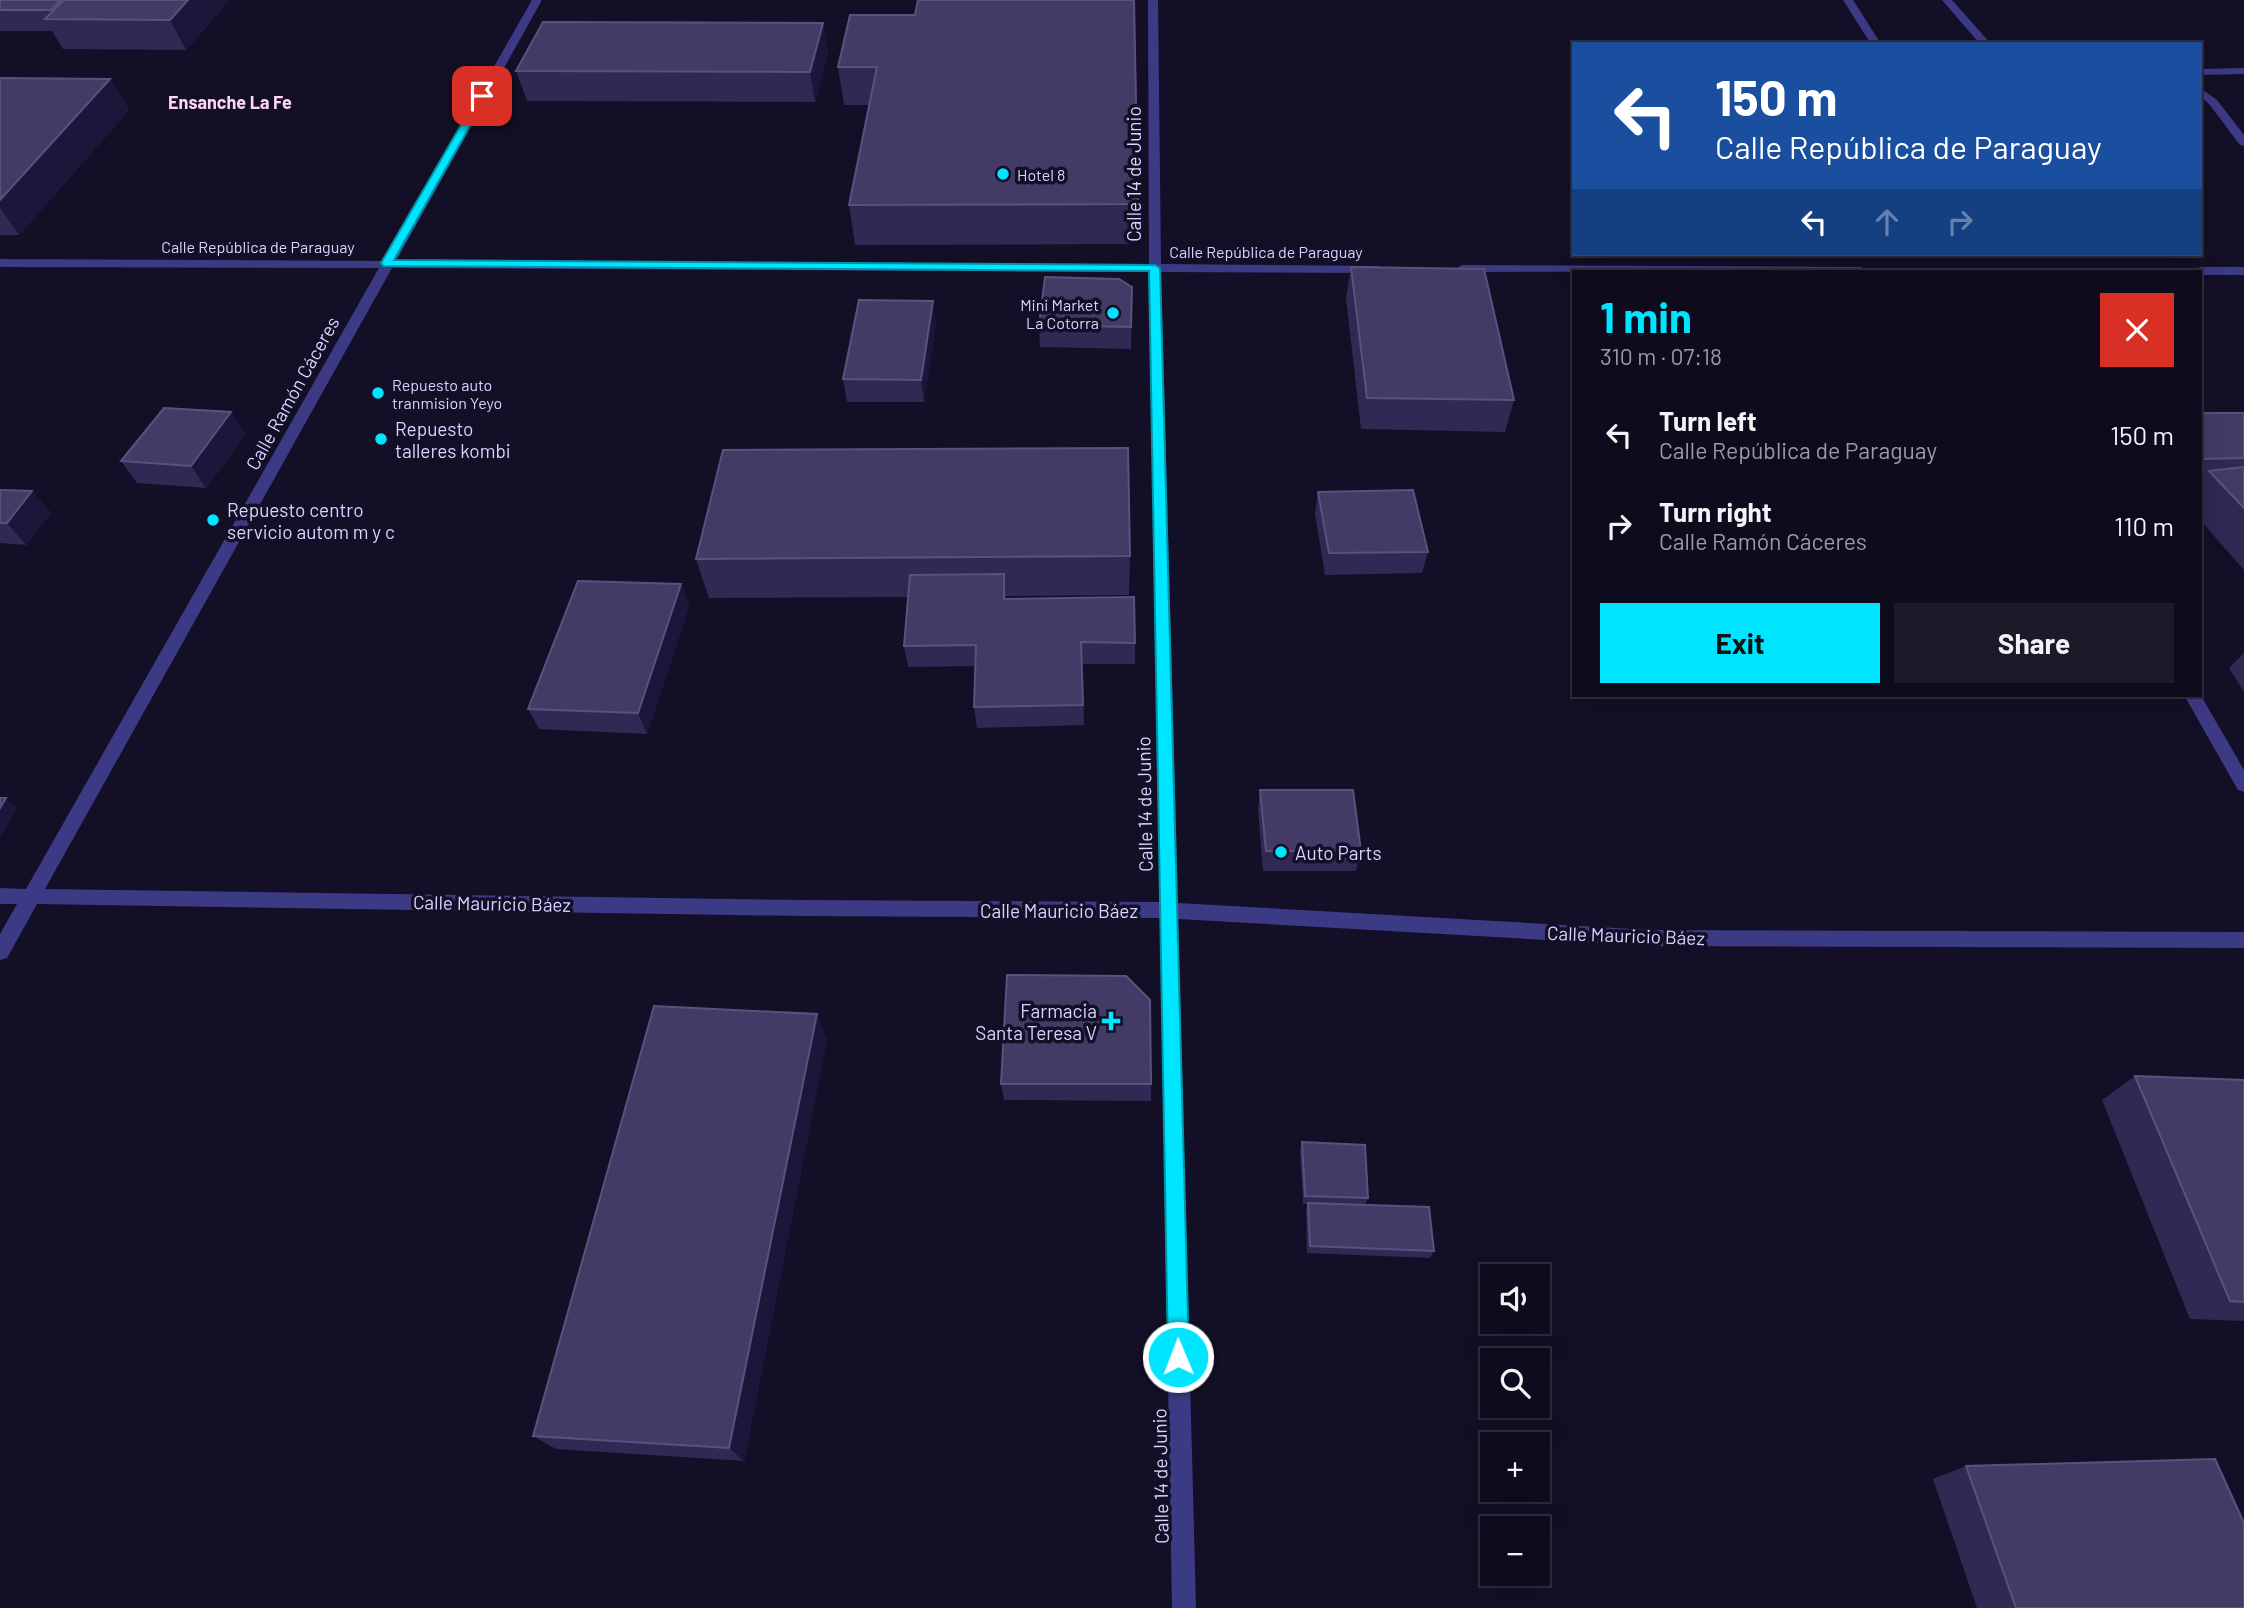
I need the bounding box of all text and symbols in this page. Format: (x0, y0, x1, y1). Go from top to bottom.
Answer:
pin (452, 66, 512, 126)
text: 150 m (1715, 67, 1837, 126)
icon: left (1600, 70, 1691, 161)
icon: arrive (463, 77, 501, 115)
district label: Ensanche La Fe (168, 91, 292, 113)
street label: Calle 14 de Junio (1122, 106, 1145, 242)
text: Calle República de Paraguay (1715, 127, 2102, 165)
place label: Hotel 8 (1017, 165, 1065, 184)
marker: Hotel 8 (995, 166, 1011, 182)
icon: left (1795, 203, 1833, 241)
icon: ahead (1868, 203, 1906, 241)
icon: right (1941, 203, 1979, 241)
street label: Calle República de Paraguay (161, 237, 355, 256)
street label: Calle República de Paraguay (1169, 242, 1363, 261)
text: 1 min (1600, 291, 1692, 341)
button: close (2100, 293, 2174, 367)
place label: Mini Market La Cotorra (1020, 295, 1099, 332)
marker: Mini Market La Cotorra (1105, 305, 1121, 321)
street label: Calle Ramón Cáceres (240, 312, 344, 474)
text: 310 m · 07:18 (1600, 342, 1722, 370)
place label: Repuesto auto tranmision Yeyo (392, 375, 502, 412)
marker: Repuesto auto tranmision Yeyo (370, 385, 386, 401)
text: Turn left (1659, 405, 1757, 436)
icon: left (1600, 416, 1638, 454)
place label: Repuesto talleres kombi (395, 417, 511, 462)
text: 150 m (2110, 419, 2174, 450)
marker: Repuesto talleres kombi (373, 431, 389, 447)
text: Calle República de Paraguay (1659, 436, 1937, 464)
text: Turn right (1659, 496, 1772, 527)
place label: Repuesto centro servicio autom m y c (227, 498, 395, 543)
icon: right (1600, 507, 1638, 545)
text: 110 m (2114, 510, 2174, 541)
marker: Repuesto centro servicio autom m y c (205, 512, 221, 528)
text: Calle Ramón Cáceres (1659, 527, 1867, 555)
button: Exit (1600, 603, 1880, 683)
button: Share (1894, 603, 2174, 683)
street label: Calle 14 de Junio (1131, 736, 1157, 872)
place label: Auto Parts (1295, 841, 1382, 864)
marker: Auto Parts (1273, 844, 1289, 860)
street label: Calle Mauricio Báez (413, 890, 571, 916)
street label: Calle Mauricio Báez (980, 899, 1138, 922)
street label: Calle Mauricio Báez (1547, 921, 1705, 949)
place label: Farmacia Santa Teresa V (975, 999, 1097, 1044)
marker: Farmacia Santa Teresa V (1103, 1013, 1119, 1029)
map controls (1480, 1264, 1550, 1586)
button: sound (1480, 1264, 1550, 1334)
position arrow (1141, 1320, 1215, 1394)
button: search (1480, 1348, 1550, 1418)
street label: Calle 14 de Junio (1147, 1408, 1173, 1544)
button: + (1480, 1432, 1550, 1502)
button: − (1480, 1516, 1550, 1586)

